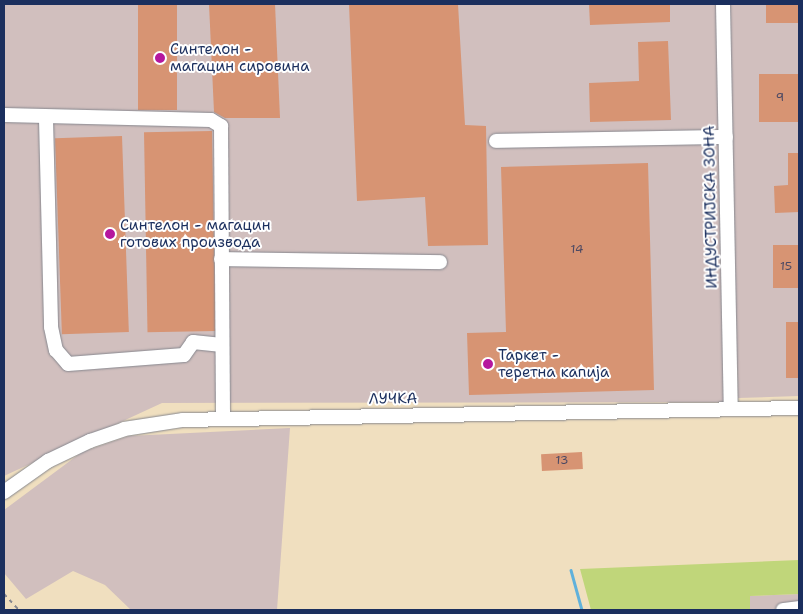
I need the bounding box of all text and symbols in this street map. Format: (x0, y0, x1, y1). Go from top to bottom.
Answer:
place label: Синтелон - магацин сировина (170, 40, 309, 75)
marker: Синтелон - магацин сировина (154, 52, 166, 64)
house number: 9 (776, 91, 784, 105)
street label: ИНДУСТРИЈСКА ЗОНА (701, 125, 721, 289)
place label: Синтелон - магацин готових производа (120, 216, 270, 251)
marker: Синтелон - магацин готових производа (104, 228, 116, 240)
house number: 14 (571, 243, 583, 257)
house number: 15 (780, 260, 792, 274)
place label: Таркет - теретна капија (498, 346, 609, 381)
marker: Таркет - теретна капија (482, 358, 494, 370)
street label: ЛУЧКА (369, 390, 417, 408)
house number: 13 (556, 454, 568, 468)

